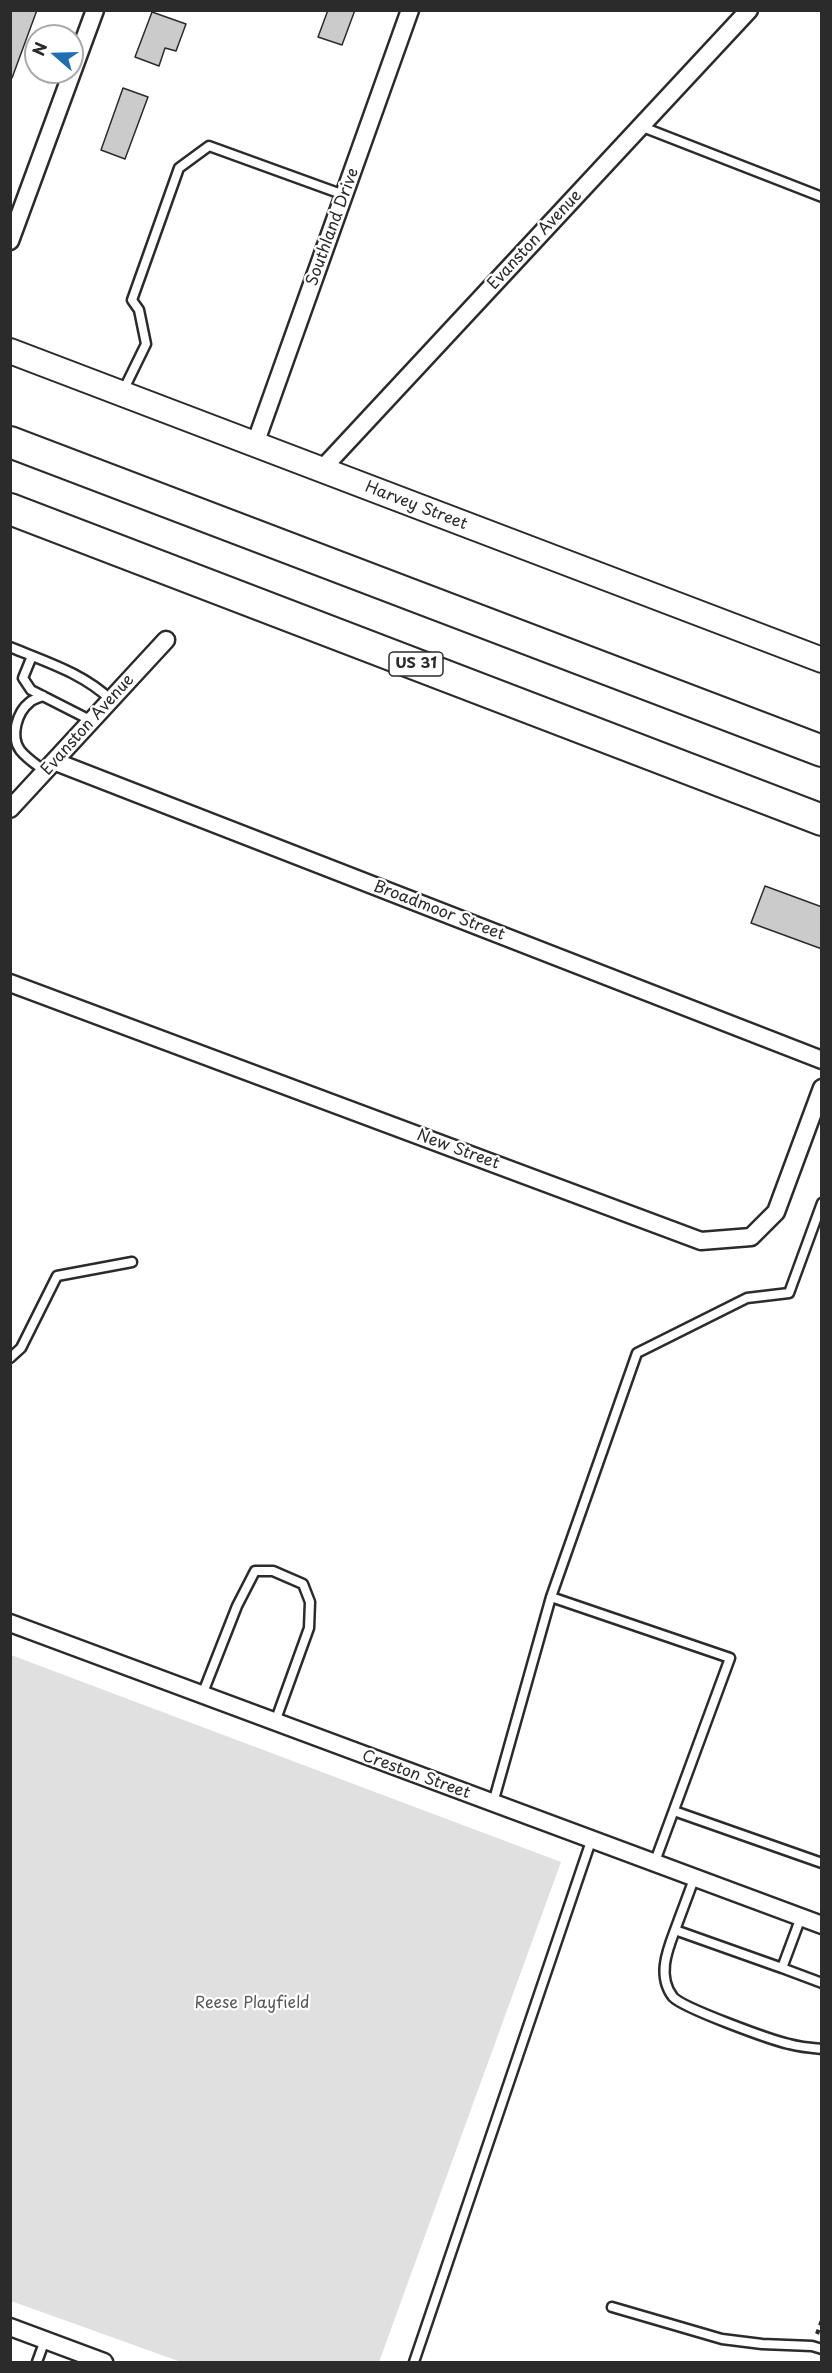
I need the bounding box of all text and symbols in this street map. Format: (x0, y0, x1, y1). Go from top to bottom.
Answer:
north arrow (24, 24, 84, 84)
text: N (26, 38, 52, 59)
street label: Southland Drive (303, 166, 363, 288)
street label: Evanston Avenue (484, 186, 586, 294)
street label: Harvey Street (362, 478, 470, 534)
road number: US 31 (389, 652, 443, 676)
street label: Evanston Avenue (38, 671, 138, 779)
street label: Broadmoor Street (371, 877, 507, 945)
street label: New Street (414, 1126, 502, 1174)
street label: Creston Street (359, 1747, 473, 1803)
park label: Reese Playfield (195, 1994, 309, 2014)

